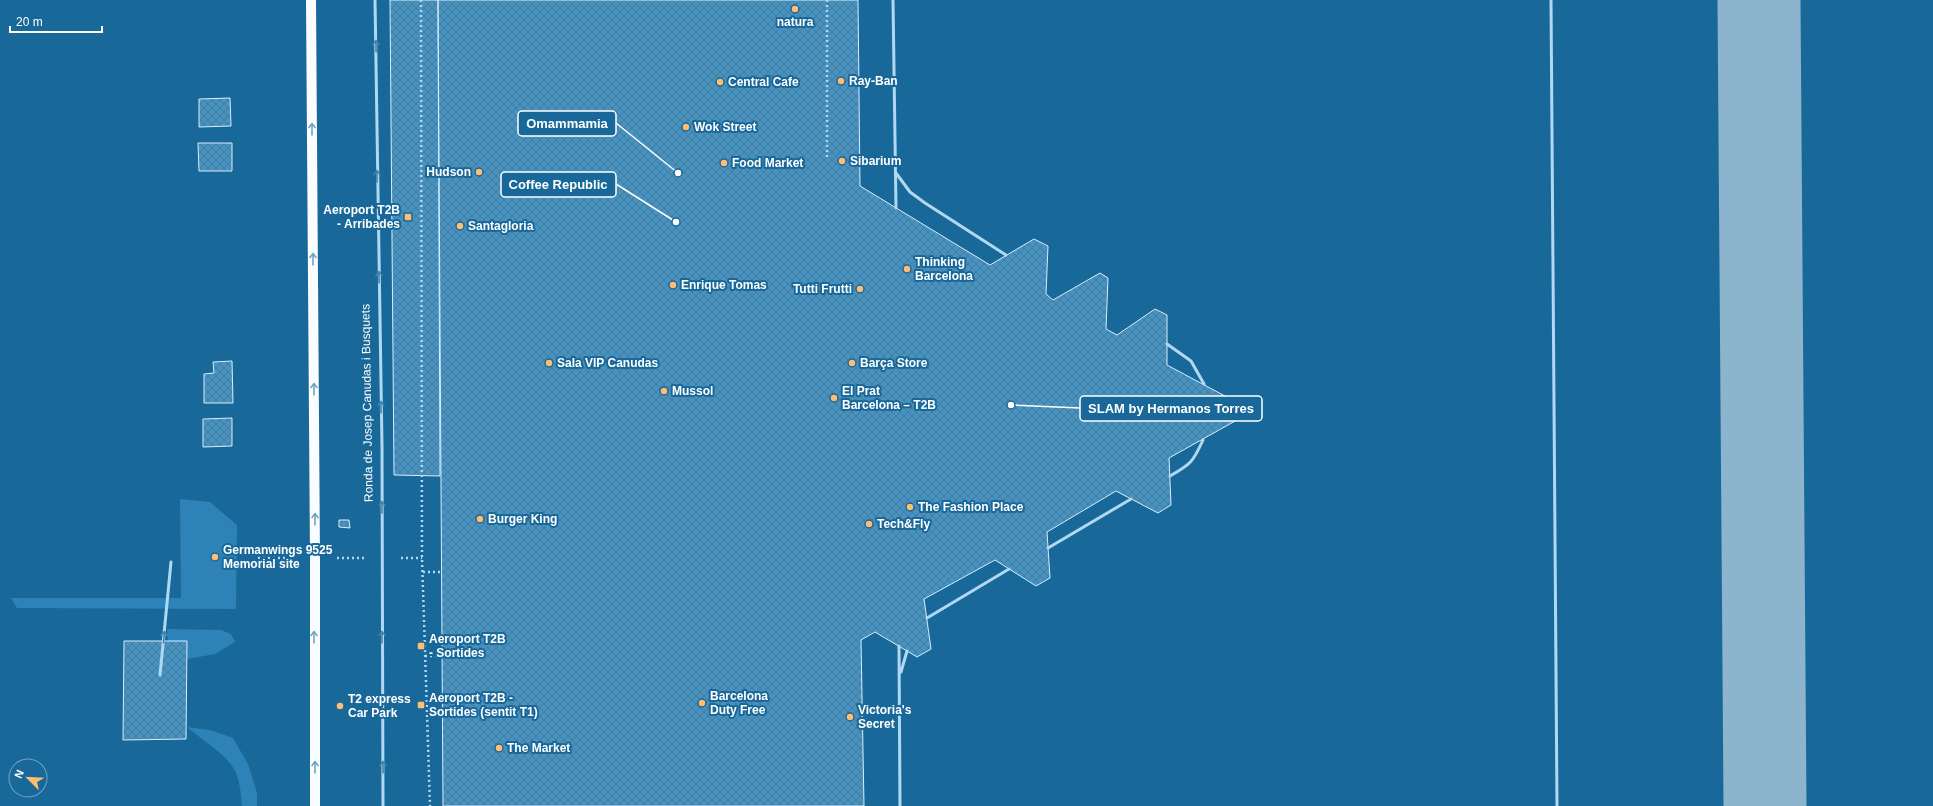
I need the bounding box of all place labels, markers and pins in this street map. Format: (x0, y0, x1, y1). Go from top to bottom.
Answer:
marker: natura (790, 4, 800, 14)
place label: natura (777, 15, 814, 29)
place label: Ray-Ban (849, 74, 898, 88)
place label: Central Cafe (728, 75, 799, 89)
marker: Ray-Ban (836, 76, 846, 86)
marker: Central Cafe (715, 77, 725, 87)
callout: Omammamia (518, 111, 616, 136)
place label: Wok Street (694, 120, 756, 134)
marker: Wok Street (681, 122, 691, 132)
place label: Sibarium (850, 154, 901, 168)
place label: Food Market (732, 156, 803, 170)
marker: Sibarium (837, 156, 847, 166)
marker: Food Market (719, 158, 729, 168)
place label: Hudson (426, 165, 471, 179)
marker: Hudson (474, 167, 484, 177)
callout: Coffee Republic (501, 172, 616, 197)
place label: Aeroport T2B - Arribades (323, 203, 400, 231)
marker: Aeroport T2B - Arribades (403, 212, 413, 222)
place label: Santagloria (468, 219, 534, 233)
marker: Santagloria (455, 221, 465, 231)
place label: Thinking Barcelona (915, 255, 973, 283)
marker: Thinking Barcelona (902, 264, 912, 274)
place label: Enrique Tomas (681, 278, 767, 292)
marker: Enrique Tomas (668, 280, 678, 290)
place label: Tutti Frutti (793, 282, 852, 296)
marker: Tutti Frutti (855, 284, 865, 294)
place label: Sala VIP Canudas (557, 356, 658, 370)
place label: Barça Store (860, 356, 928, 370)
marker: Sala VIP Canudas (544, 358, 554, 368)
marker: Barça Store (847, 358, 857, 368)
place label: Mussol (672, 384, 713, 398)
place label: El Prat Barcelona – T2B (842, 384, 936, 412)
marker: Mussol (659, 386, 669, 396)
marker: El Prat Barcelona – T2B (829, 393, 839, 403)
callout: SLAM by Hermanos Torres (1080, 396, 1262, 421)
place label: The Fashion Place (918, 500, 1024, 514)
marker: The Fashion Place (905, 502, 915, 512)
place label: Burger King (488, 512, 557, 526)
marker: Burger King (475, 514, 485, 524)
place label: Tech&Fly (877, 517, 930, 531)
marker: Tech&Fly (864, 519, 874, 529)
place label: Germanwings 9525 Memorial site (223, 543, 333, 571)
marker: Germanwings 9525 Memorial site (210, 552, 220, 562)
place label: Aeroport T2B - Sortides (429, 632, 506, 660)
marker: Aeroport T2B - Sortides (416, 641, 426, 651)
place label: Barcelona Duty Free (710, 689, 768, 717)
place label: Aeroport T2B - Sortides (sentit T1) (429, 691, 538, 719)
place label: T2 express Car Park (348, 692, 411, 720)
marker: Barcelona Duty Free (697, 698, 707, 708)
marker: Aeroport T2B - Sortides (sentit T1) (416, 700, 426, 710)
marker: T2 express Car Park (335, 701, 345, 711)
place label: Victoria's Secret (858, 703, 912, 731)
marker: Victoria's Secret (845, 712, 855, 722)
place label: The Market (507, 741, 570, 755)
marker: The Market (494, 743, 504, 753)

